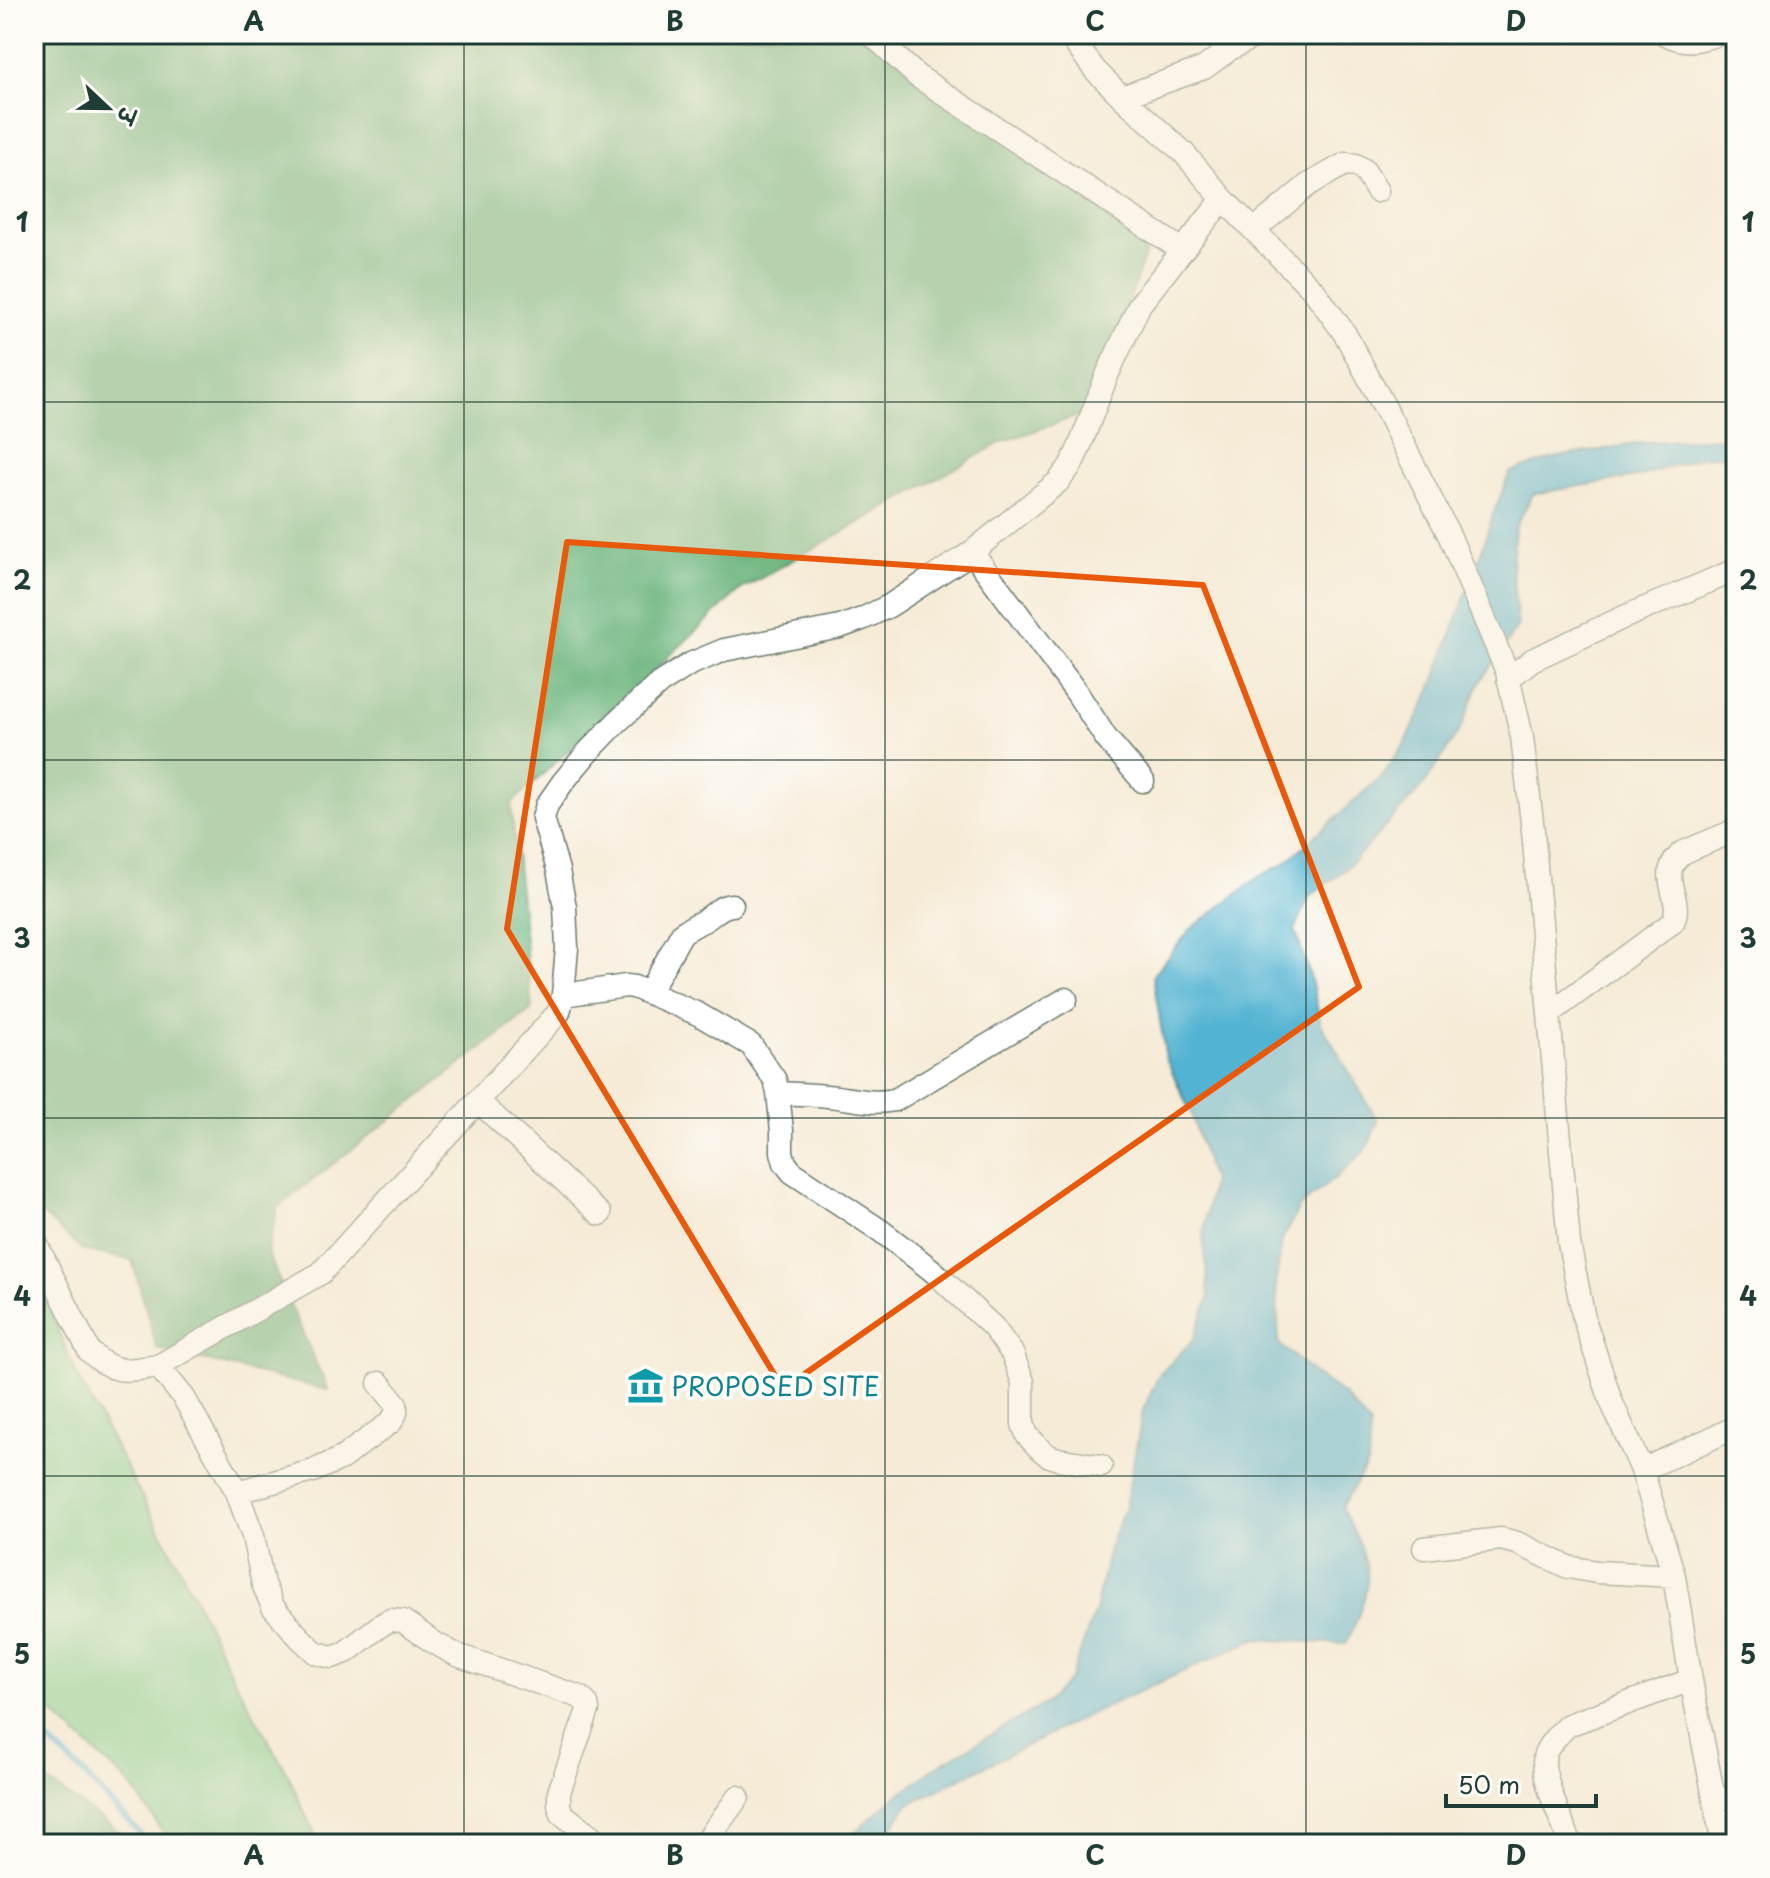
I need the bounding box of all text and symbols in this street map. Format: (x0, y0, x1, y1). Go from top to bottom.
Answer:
text: A (244, 1, 264, 40)
text: B (666, 1, 684, 40)
text: C (1085, 1, 1105, 40)
text: D (1506, 1, 1526, 40)
north arrow (68, 68, 148, 148)
text: उ (109, 101, 147, 131)
text: 1 (16, 202, 28, 241)
text: 1 (1742, 202, 1754, 241)
text: 2 (13, 560, 31, 599)
text: 2 (1739, 560, 1757, 599)
text: 3 (13, 918, 31, 957)
text: 3 (1739, 918, 1757, 957)
text: 4 (13, 1276, 31, 1315)
text: 4 (1739, 1276, 1757, 1315)
museum icon: PROPOSED SITE (626, 1366, 664, 1404)
place label: PROPOSED SITE (671, 1366, 880, 1405)
text: 5 (14, 1634, 30, 1673)
text: 5 (1740, 1634, 1756, 1673)
scale bar (1446, 1758, 1596, 1808)
text: 50 m (1458, 1766, 1520, 1802)
text: A (244, 1835, 264, 1874)
text: B (666, 1835, 684, 1874)
text: C (1085, 1835, 1105, 1874)
text: D (1506, 1835, 1526, 1874)

